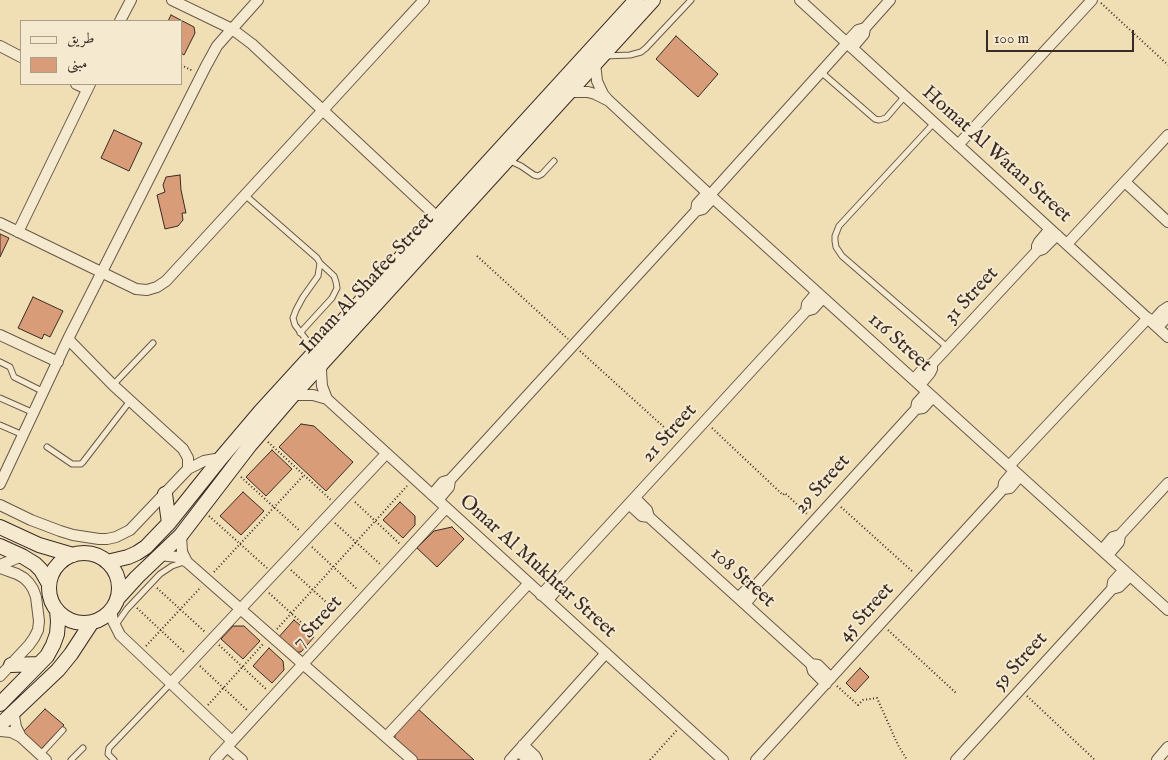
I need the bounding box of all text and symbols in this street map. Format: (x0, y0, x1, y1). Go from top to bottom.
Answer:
legend (20, 20, 182, 85)
scale bar (988, 20, 1136, 52)
text: طريق (67, 29, 94, 48)
text: 100 m (994, 29, 1029, 48)
text: مبنى (67, 54, 87, 73)
street label: Homat Al Watan Street (916, 82, 1076, 228)
street label: Imam Al Shafee Street (296, 208, 440, 360)
street label: 31 Street (940, 263, 1004, 329)
street label: 116 Street (862, 308, 936, 378)
street label: 21 Street (637, 400, 703, 468)
street label: 29 Street (790, 450, 856, 520)
street label: Omar Al Mukhtar Street (454, 490, 620, 644)
street label: 108 Street (705, 543, 779, 613)
street label: 45 Street (834, 579, 900, 647)
street label: 7 Street (288, 591, 348, 655)
street label: 59 Street (989, 628, 1053, 696)

